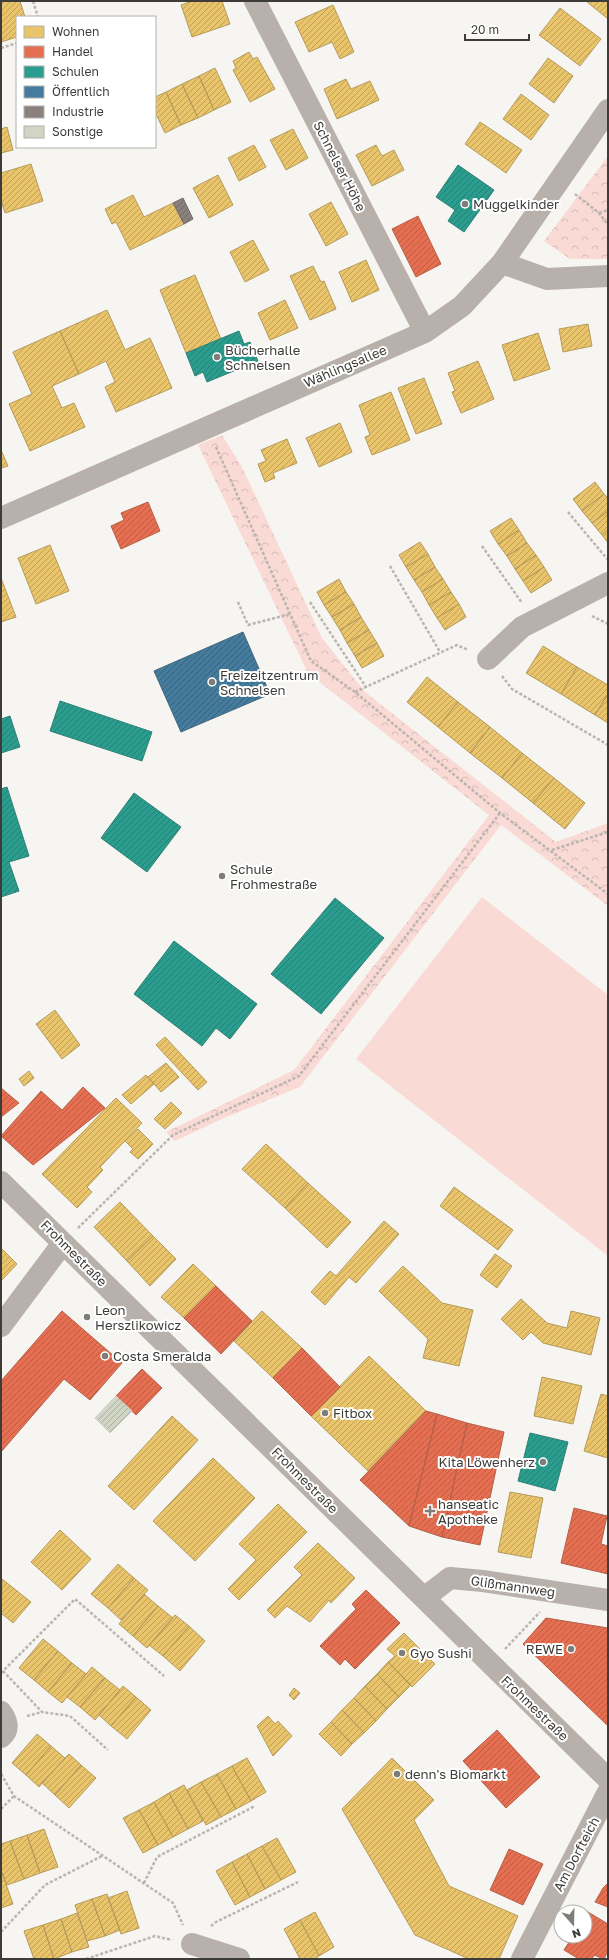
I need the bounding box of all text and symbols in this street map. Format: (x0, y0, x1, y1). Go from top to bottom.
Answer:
legend (16, 16, 156, 148)
scale bar (465, 16, 529, 42)
text: 20 m (471, 22, 499, 37)
text: Wohnen (52, 24, 99, 39)
text: Handel (52, 44, 94, 59)
text: Schulen (52, 64, 99, 79)
text: Öffentlich (52, 84, 110, 99)
text: Industrie (52, 104, 104, 119)
street label: Schnelser Höhe (310, 118, 370, 214)
text: Sonstige (52, 124, 103, 139)
place label: Muggelkinder (473, 196, 559, 212)
marker: Muggelkinder (460, 199, 470, 209)
street label: Wählingsallee (301, 341, 389, 391)
place label: Bücherhalle Schnelsen (225, 342, 300, 373)
marker: Bücherhalle Schnelsen (212, 352, 222, 362)
place label: Freizeitzentrum Schnelsen (220, 667, 319, 698)
marker: Freizeitzentrum Schnelsen (207, 677, 217, 687)
place label: Schule Frohmestraße (230, 861, 317, 892)
marker: Schule Frohmestraße (217, 871, 227, 881)
street label: Frohmestraße (38, 1217, 110, 1289)
place label: Leon Herszlikowicz (95, 1302, 182, 1333)
marker: Leon Herszlikowicz (82, 1312, 92, 1322)
place label: Costa Smeralda (113, 1348, 211, 1364)
marker: Costa Smeralda (100, 1351, 110, 1361)
place label: Fitbox (333, 1405, 372, 1421)
marker: Fitbox (320, 1408, 330, 1418)
street label: Frohmestraße (269, 1444, 341, 1516)
place label: Kita Löwenherz (439, 1454, 535, 1470)
marker: Kita Löwenherz (538, 1457, 548, 1467)
place label: hanseatic Apotheke (438, 1496, 499, 1527)
marker: hanseatic Apotheke (425, 1506, 435, 1516)
street label: Glißmannweg (470, 1572, 556, 1600)
place label: REWE (526, 1641, 563, 1657)
marker: REWE (566, 1644, 576, 1654)
place label: Gyo Sushi (410, 1645, 472, 1661)
marker: Gyo Sushi (397, 1648, 407, 1658)
street label: Frohmestraße (498, 1672, 572, 1744)
place label: denn's Biomarkt (405, 1766, 506, 1782)
marker: denn's Biomarkt (392, 1769, 402, 1779)
street label: Am Dorfteich (550, 1814, 602, 1894)
north arrow (553, 1904, 593, 1944)
text: N (570, 1926, 583, 1941)

